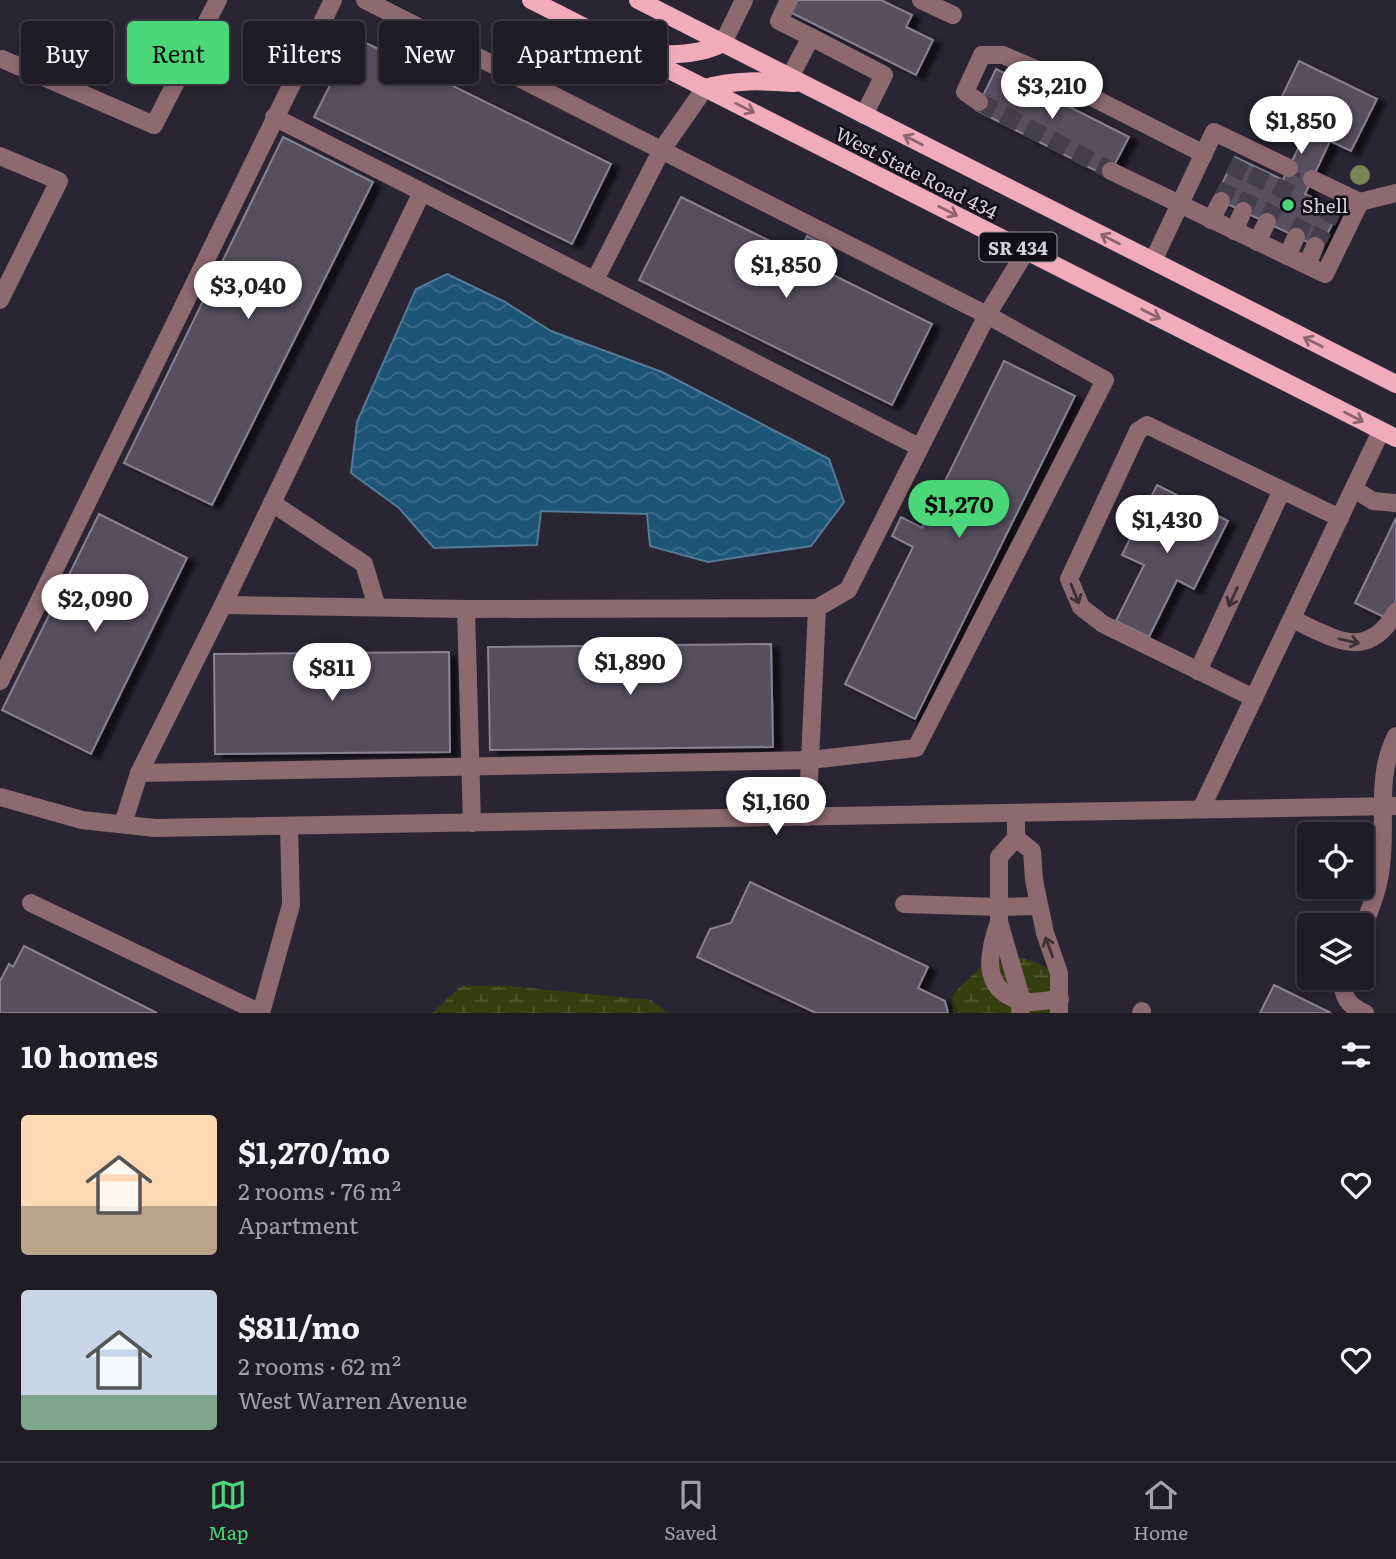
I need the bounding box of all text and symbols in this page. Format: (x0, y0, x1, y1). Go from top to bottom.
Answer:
chip: Buy (21, 21, 113, 84)
chip: Rent (127, 21, 229, 84)
chip: Filters (243, 21, 365, 84)
chip: New (379, 21, 479, 84)
chip: Apartment (493, 21, 667, 84)
pin: $3,210 (995, 61, 1109, 121)
text: $3,210 (1017, 67, 1087, 101)
pin: $1,850 (1244, 96, 1358, 156)
one-way arrow (734, 102, 755, 116)
text: $1,850 (1266, 102, 1336, 136)
street label: West State Road 434 (831, 119, 1004, 225)
one-way arrow (903, 132, 924, 146)
place label: Shell (1302, 191, 1348, 219)
marker: Shell (1280, 197, 1296, 213)
one-way arrow (937, 205, 958, 219)
road number: SR 434 (979, 232, 1056, 262)
one-way arrow (1100, 232, 1121, 246)
pin: $1,850 (729, 240, 843, 300)
text: $1,850 (751, 246, 821, 280)
pin: $3,040 (191, 262, 305, 321)
text: $3,040 (210, 267, 286, 301)
one-way arrow (1140, 308, 1161, 321)
one-way arrow (1303, 335, 1324, 349)
one-way arrow (1343, 410, 1364, 424)
pin: $1,270 (902, 480, 1016, 540)
text: $1,270 (924, 486, 994, 520)
pin: $1,430 (1110, 496, 1224, 555)
text: $1,430 (1132, 501, 1202, 535)
pin: $2,090 (38, 574, 152, 634)
text: $2,090 (57, 580, 133, 614)
one-way arrow (1070, 582, 1083, 604)
one-way arrow (1225, 586, 1238, 607)
one-way arrow (1337, 635, 1360, 648)
pin: $1,890 (573, 638, 687, 697)
text: $1,890 (594, 643, 666, 677)
pin: $811 (291, 644, 373, 703)
text: $811 (309, 649, 355, 683)
pin: $1,160 (719, 778, 833, 837)
text: $1,160 (742, 783, 810, 817)
map controls (1297, 822, 1374, 990)
button: locate (1297, 822, 1374, 899)
button: layers (1297, 913, 1374, 990)
one-way arrow (1042, 936, 1055, 958)
text: 10 homes (21, 1033, 158, 1077)
icon: filters (1337, 1036, 1375, 1074)
text: $1,270/mo (238, 1129, 390, 1173)
icon: home (77, 1143, 161, 1227)
icon: heart (1337, 1166, 1375, 1204)
text: 2 rooms · 76 m² (238, 1173, 401, 1207)
text: Apartment (238, 1207, 358, 1241)
text: $811/mo (238, 1304, 360, 1348)
icon: home (77, 1318, 161, 1402)
icon: heart (1337, 1341, 1375, 1379)
text: 2 rooms · 62 m² (238, 1348, 401, 1382)
text: West Warren Avenue (238, 1382, 467, 1416)
tab: Map (208, 1476, 248, 1546)
tab: Saved (664, 1476, 717, 1546)
tab: Home (1133, 1476, 1188, 1546)

